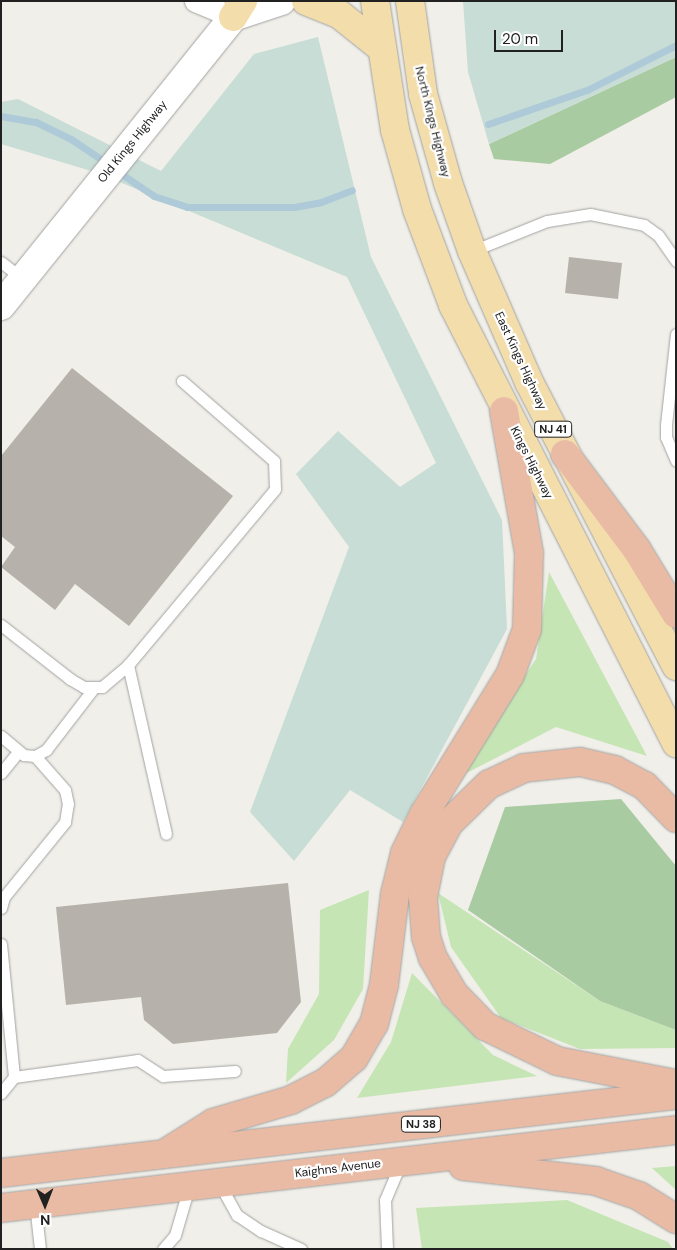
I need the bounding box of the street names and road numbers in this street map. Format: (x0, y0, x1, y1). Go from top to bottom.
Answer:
street label: North Kings Highway (411, 65, 453, 179)
street label: Old Kings Highway (95, 98, 171, 186)
street label: East Kings Highway (491, 310, 549, 412)
road number: NJ 41 (533, 420, 573, 438)
street label: Kings Highway (507, 424, 555, 502)
road number: NJ 38 (400, 1116, 442, 1132)
street label: Kaighns Avenue (294, 1157, 382, 1181)

